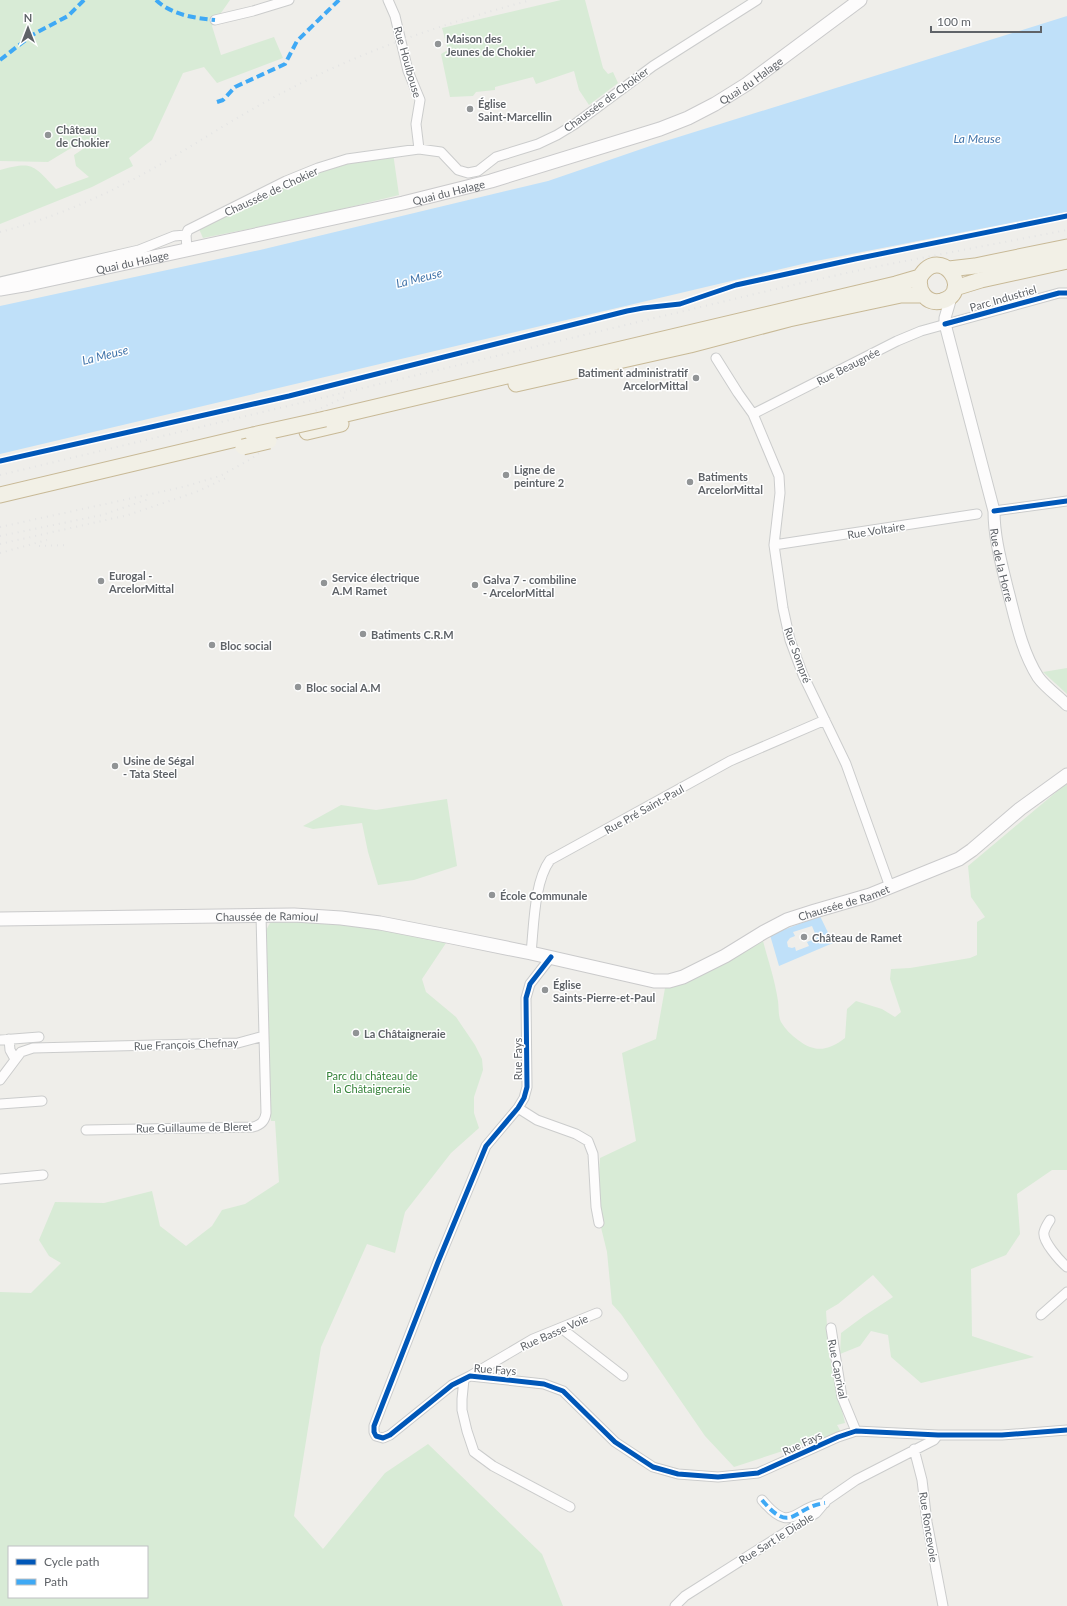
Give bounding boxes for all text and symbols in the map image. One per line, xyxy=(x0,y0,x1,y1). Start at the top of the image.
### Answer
north arrow xyxy=(8,8,48,48)
scale bar xyxy=(931,8,1041,34)
text: N xyxy=(24,11,32,24)
text: 100 m xyxy=(937,14,971,29)
street label: Rue Houlbouse xyxy=(392,25,424,99)
place label: Maison des Jeunes de Chokier xyxy=(446,32,536,58)
marker: Maison des Jeunes de Chokier xyxy=(433,39,443,49)
street label: Quai du Halage xyxy=(716,53,785,106)
street label: Chaussée de Chokier xyxy=(561,64,651,134)
place label: Église Saint-Marcellin xyxy=(478,97,552,123)
marker: Église Saint-Marcellin xyxy=(465,104,475,114)
place label: Château de Chokier xyxy=(56,123,110,149)
marker: Château de Chokier xyxy=(43,130,53,140)
water label: La Meuse xyxy=(953,131,1001,146)
street label: Chaussée de Chokier xyxy=(222,164,320,218)
street label: Quai du Halage xyxy=(411,176,486,207)
street label: Quai du Halage xyxy=(95,247,170,276)
water label: La Meuse xyxy=(394,265,444,291)
street label: Parc Industriel xyxy=(968,282,1038,314)
water label: La Meuse xyxy=(80,342,130,368)
street label: Rue Beaugnée xyxy=(814,344,882,388)
place label: Batiment administratif ArcelorMittal xyxy=(578,366,688,392)
marker: Batiment administratif ArcelorMittal xyxy=(691,373,701,383)
place label: Ligne de peinture 2 xyxy=(514,463,564,489)
marker: Ligne de peinture 2 xyxy=(501,470,511,480)
place label: Batiments ArcelorMittal xyxy=(697,470,763,496)
marker: Batiments ArcelorMittal xyxy=(685,477,695,487)
street label: Rue Voltaire xyxy=(846,519,906,541)
street label: Rue de la Horre xyxy=(988,527,1017,603)
place label: Eurogal - ArcelorMittal xyxy=(108,569,174,595)
place label: Service électrique A.M Ramet xyxy=(331,571,420,597)
place label: Galva 7 - combiline - ArcelorMittal xyxy=(483,573,577,599)
marker: Eurogal - ArcelorMittal xyxy=(96,576,106,586)
marker: Service électrique A.M Ramet xyxy=(319,578,329,588)
marker: Galva 7 - combiline - ArcelorMittal xyxy=(470,580,480,590)
street label: Rue Sompré xyxy=(782,625,814,685)
place label: Batiments C.R.M xyxy=(371,628,454,641)
marker: Batiments C.R.M xyxy=(358,629,368,639)
place label: Bloc social xyxy=(220,639,272,652)
marker: Bloc social xyxy=(207,640,217,650)
place label: Bloc social A.M xyxy=(306,681,381,694)
marker: Bloc social A.M xyxy=(293,682,303,692)
place label: Usine de Ségal - Tata Steel xyxy=(123,754,194,780)
marker: Usine de Ségal - Tata Steel xyxy=(110,761,120,771)
street label: Rue Pré Saint-Paul xyxy=(602,782,686,836)
street label: Chaussée de Ramet xyxy=(796,881,891,923)
place label: École Communale xyxy=(500,889,588,902)
marker: École Communale xyxy=(487,890,497,900)
street label: Chaussée de Ramioul xyxy=(215,908,319,923)
place label: Château de Ramet xyxy=(812,931,903,944)
marker: Château de Ramet xyxy=(799,932,809,942)
place label: Église Saints-Pierre-et-Paul xyxy=(553,978,655,1004)
marker: Église Saints-Pierre-et-Paul xyxy=(540,985,550,995)
place label: La Châtaigneraie xyxy=(364,1027,446,1040)
marker: La Châtaigneraie xyxy=(351,1028,361,1038)
street label: Rue François Chefnay xyxy=(134,1036,239,1052)
street label: Rue Fays xyxy=(511,1038,524,1080)
park label: Parc du château de la Châtaigneraie xyxy=(326,1069,418,1095)
street label: Rue Guillaume de Bleret xyxy=(136,1119,252,1135)
street label: Rue Basse Voie xyxy=(518,1311,590,1353)
street label: Rue Caprival xyxy=(826,1338,850,1400)
street label: Rue Fays xyxy=(473,1361,517,1377)
street label: Rue Fays xyxy=(780,1428,824,1458)
street label: Rue Roncevoie xyxy=(917,1491,941,1563)
street label: Rue Sart le Diable xyxy=(736,1510,816,1566)
legend xyxy=(8,1546,148,1598)
text: Cycle path xyxy=(44,1554,99,1569)
text: Path xyxy=(44,1574,68,1589)

